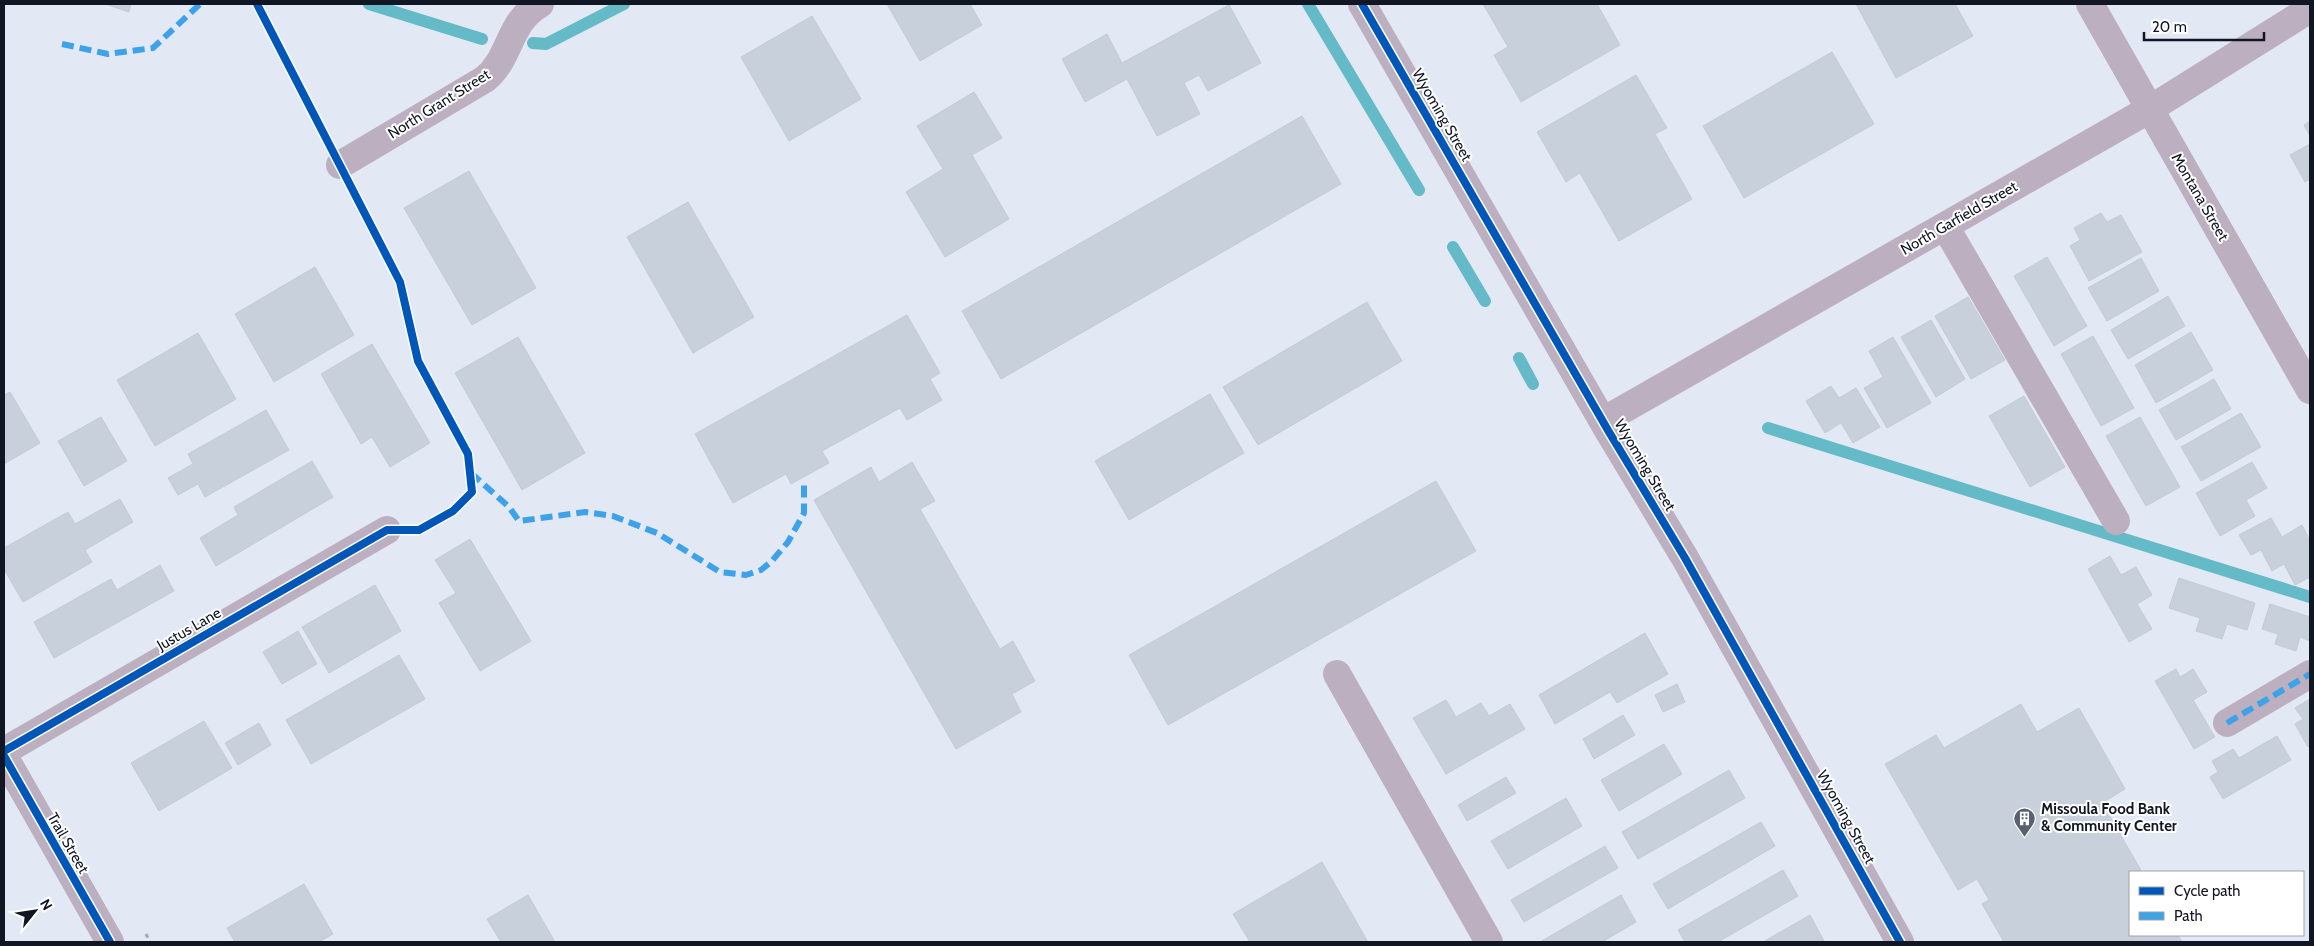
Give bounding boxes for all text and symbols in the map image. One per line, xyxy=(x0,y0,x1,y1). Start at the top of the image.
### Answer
scale bar xyxy=(2144,10,2264,42)
text: 20 m xyxy=(2152,18,2187,36)
street label: North Grant Street xyxy=(385,65,493,143)
street label: Wyoming Street xyxy=(1408,66,1476,164)
street label: Montana Street xyxy=(2168,150,2232,244)
street label: North Garfield Street xyxy=(1898,177,2020,259)
street label: Wyoming Street xyxy=(1611,416,1679,514)
street label: Justus Lane xyxy=(153,603,225,655)
street label: Wyoming Street xyxy=(1813,767,1879,867)
place label: Missoula Food Bank & Community Center xyxy=(2041,800,2177,835)
building icon: Missoula Food Bank & Community Center xyxy=(2013,806,2037,837)
street label: Trail Street xyxy=(43,809,93,877)
legend xyxy=(2129,871,2304,936)
text: Cycle path xyxy=(2174,882,2240,900)
north arrow xyxy=(10,886,60,936)
text: N xyxy=(36,896,57,913)
text: Path xyxy=(2174,907,2203,925)

